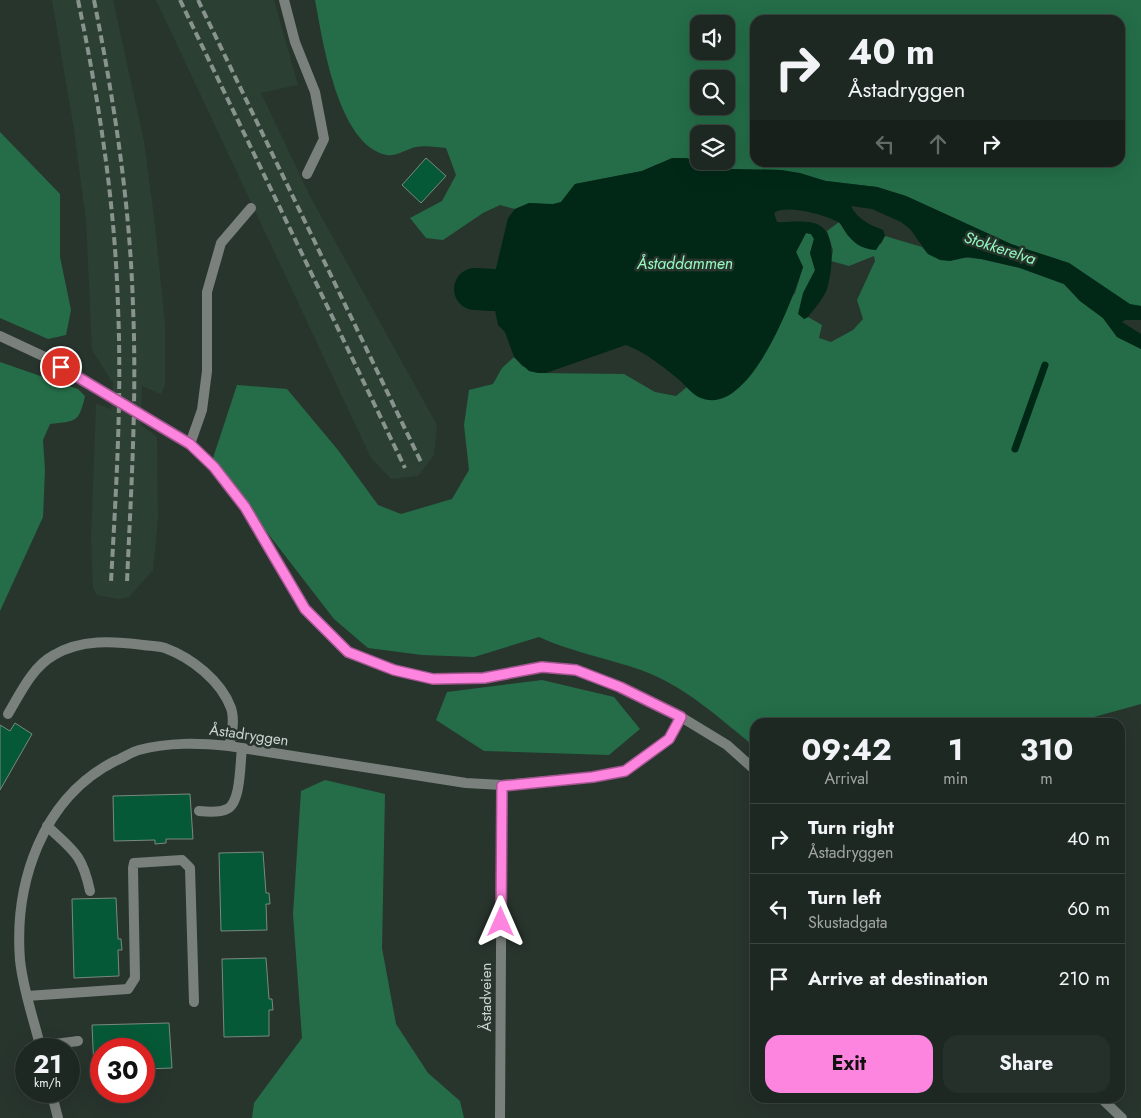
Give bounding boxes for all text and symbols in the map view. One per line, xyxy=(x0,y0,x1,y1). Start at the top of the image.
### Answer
map controls xyxy=(690,15,735,170)
button: sound xyxy=(690,15,735,60)
text: 40 m xyxy=(848,27,935,77)
icon: right xyxy=(765,35,830,100)
button: search xyxy=(690,70,735,115)
text: Åstadryggen xyxy=(848,73,965,105)
button: layers xyxy=(690,125,735,170)
icon: left xyxy=(871,130,899,158)
icon: ahead xyxy=(924,130,952,158)
icon: right xyxy=(977,130,1005,158)
water label: Stokkerelva xyxy=(961,226,1039,270)
water label: Åstaddammen xyxy=(636,252,733,275)
pin xyxy=(40,346,82,388)
icon: arrive xyxy=(47,353,75,381)
street label: Åstadryggen xyxy=(208,719,290,751)
text: 09:42 xyxy=(801,728,892,771)
text: 1 xyxy=(948,728,963,771)
text: 310 xyxy=(1020,728,1073,771)
text: Arrival xyxy=(825,767,869,790)
text: min xyxy=(943,767,968,790)
text: m xyxy=(1040,767,1053,790)
text: Turn right xyxy=(808,814,894,841)
icon: right xyxy=(765,825,793,853)
text: 40 m xyxy=(1067,825,1110,852)
text: Åstadryggen xyxy=(808,841,893,864)
text: Turn left xyxy=(808,884,881,911)
position arrow xyxy=(474,895,526,947)
icon: left xyxy=(765,895,793,923)
text: 60 m xyxy=(1067,895,1110,922)
text: Skustadgata xyxy=(808,911,888,934)
street label: Åstadveien xyxy=(475,963,497,1031)
icon: arrive xyxy=(765,965,793,993)
text: Arrive at destination xyxy=(808,965,988,992)
text: 210 m xyxy=(1059,965,1110,992)
button: Exit xyxy=(765,1035,933,1093)
button: Share xyxy=(943,1035,1110,1093)
speed limit sign: 30 xyxy=(90,1038,155,1103)
text: 21 xyxy=(33,1046,62,1082)
text: km/h xyxy=(34,1074,61,1092)

